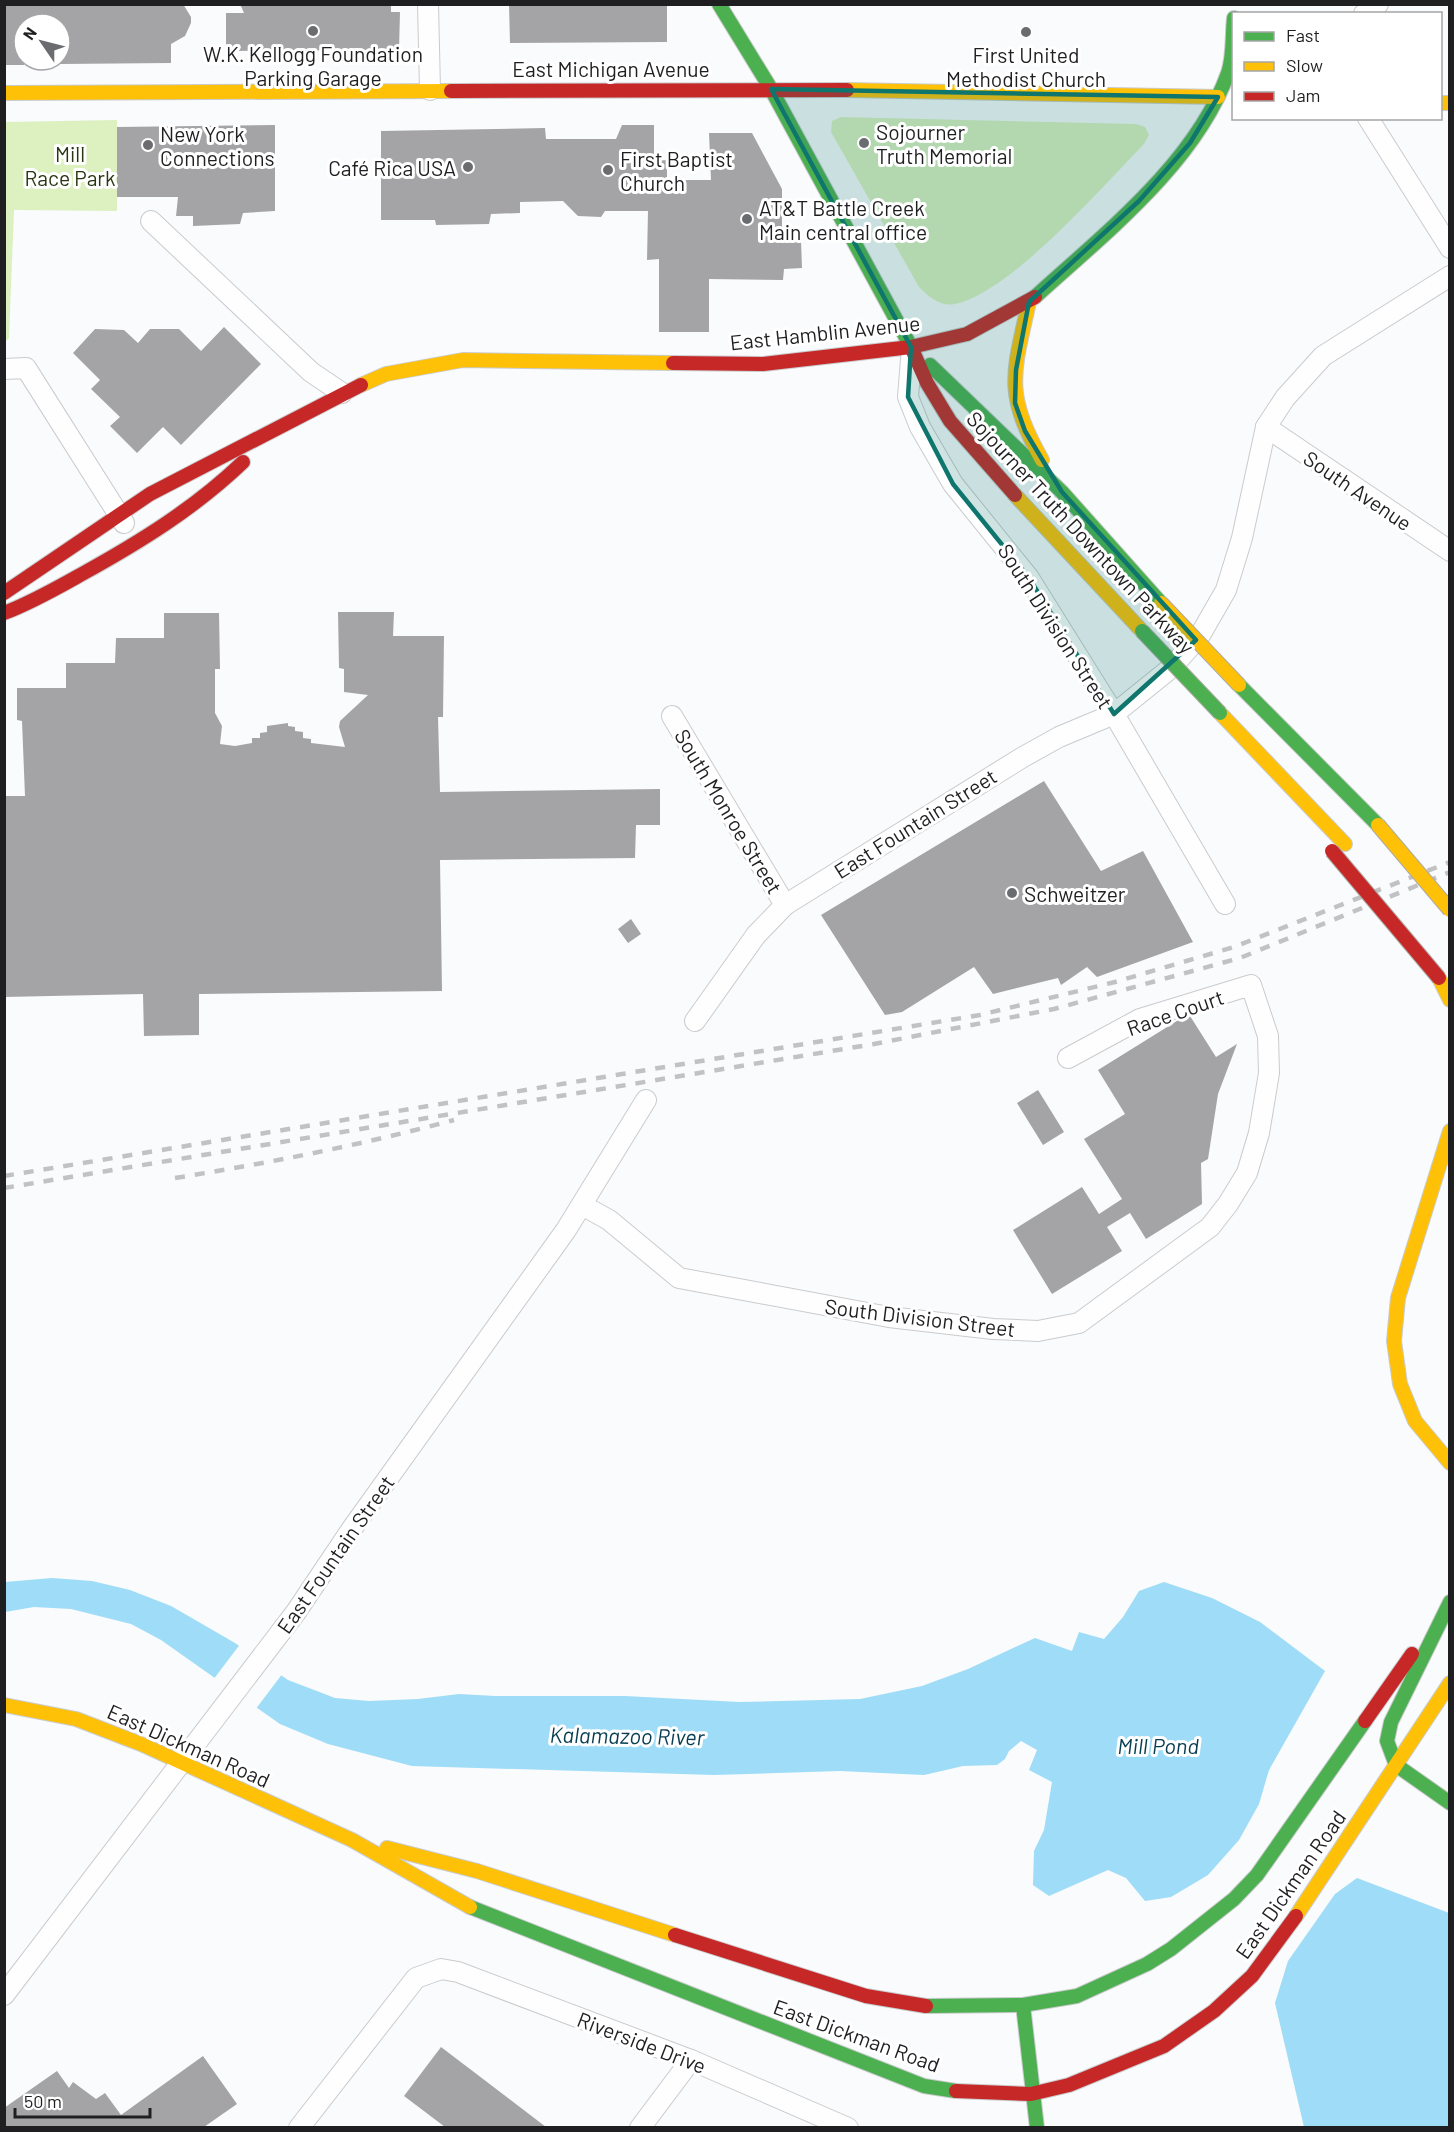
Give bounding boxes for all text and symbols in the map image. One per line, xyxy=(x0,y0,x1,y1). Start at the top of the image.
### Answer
north arrow xyxy=(12,12,72,72)
legend xyxy=(1232,12,1442,120)
text: N xyxy=(18,23,40,43)
marker: W.K. Kellogg Foundation Parking Garage xyxy=(306,24,320,38)
text: Fast xyxy=(1286,24,1320,46)
marker: First United Methodist Church xyxy=(1019,25,1033,39)
place label: W.K. Kellogg Foundation Parking Garage xyxy=(203,41,423,90)
place label: First United Methodist Church xyxy=(946,42,1106,91)
text: Slow xyxy=(1286,54,1323,76)
street label: East Michigan Avenue xyxy=(512,56,710,81)
text: Jam xyxy=(1286,84,1320,106)
place label: Sojourner Truth Memorial xyxy=(876,119,1012,168)
place label: New York Connections xyxy=(160,121,275,170)
marker: Sojourner Truth Memorial xyxy=(857,136,871,150)
marker: New York Connections xyxy=(141,138,155,152)
park label: Mill Race Park xyxy=(24,141,116,190)
place label: First Baptist Church xyxy=(620,146,733,195)
place label: Café Rica USA xyxy=(328,155,456,180)
marker: Café Rica USA xyxy=(461,160,475,174)
marker: First Baptist Church xyxy=(601,163,615,177)
place label: AT&T Battle Creek Main central office xyxy=(759,195,927,244)
marker: AT&T Battle Creek Main central office xyxy=(740,212,754,226)
street label: East Hamblin Avenue xyxy=(729,310,921,354)
street label: Sojourner Truth Downtown Parkway xyxy=(962,406,1200,659)
street label: South Avenue xyxy=(1299,445,1417,535)
street label: South Division Street xyxy=(993,539,1119,713)
street label: South Monroe Street xyxy=(670,724,788,898)
street label: East Fountain Street xyxy=(829,763,1001,883)
place label: Schweitzer xyxy=(1024,881,1126,906)
marker: Schweitzer xyxy=(1005,886,1019,900)
street label: Race Court xyxy=(1123,984,1227,1040)
street label: South Division Street xyxy=(823,1293,1017,1341)
street label: East Fountain Street xyxy=(271,1470,399,1638)
street label: East Dickman Road xyxy=(104,1698,274,1792)
water label: Kalamazoo River xyxy=(549,1721,706,1749)
water label: Mill Pond xyxy=(1117,1732,1199,1758)
street label: East Dickman Road xyxy=(1230,1805,1350,1963)
street label: East Dickman Road xyxy=(770,1993,944,2077)
street label: Riverside Drive xyxy=(574,2006,710,2078)
scale bar xyxy=(15,2081,150,2119)
text: 50 m xyxy=(24,2090,62,2112)

